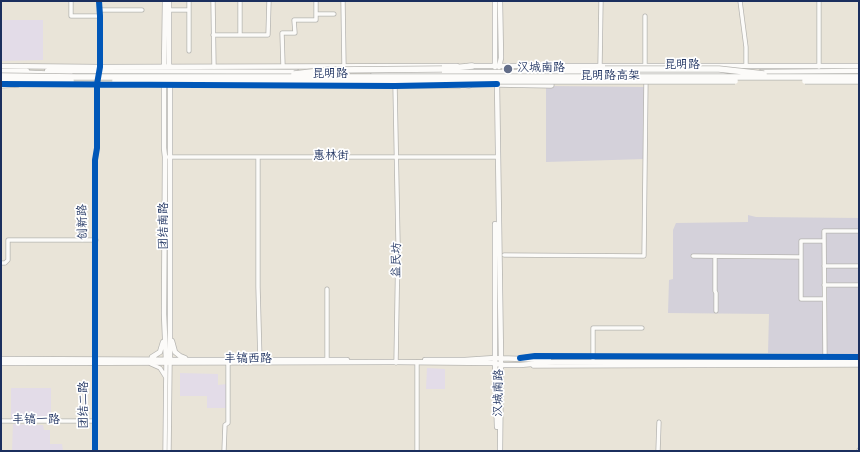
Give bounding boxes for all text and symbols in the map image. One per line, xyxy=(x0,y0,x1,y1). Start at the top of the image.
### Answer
street label: 昆明路 xyxy=(664,59,700,73)
place label: 汉城南路 xyxy=(517,62,565,76)
marker: 汉城南路 xyxy=(502,63,514,75)
street label: 昆明路 xyxy=(312,68,348,82)
street label: 昆明路高架 xyxy=(580,70,640,84)
street label: 惠林街 xyxy=(313,150,349,164)
street label: 团结南路 xyxy=(158,202,172,250)
street label: 创新路 xyxy=(76,204,92,240)
street label: 益民坊 xyxy=(390,242,406,278)
street label: 丰镐西路 xyxy=(224,353,272,367)
street label: 汉城南路 xyxy=(492,369,508,417)
street label: 团结二路 xyxy=(78,381,92,429)
street label: 丰镐一路 xyxy=(12,414,60,428)

